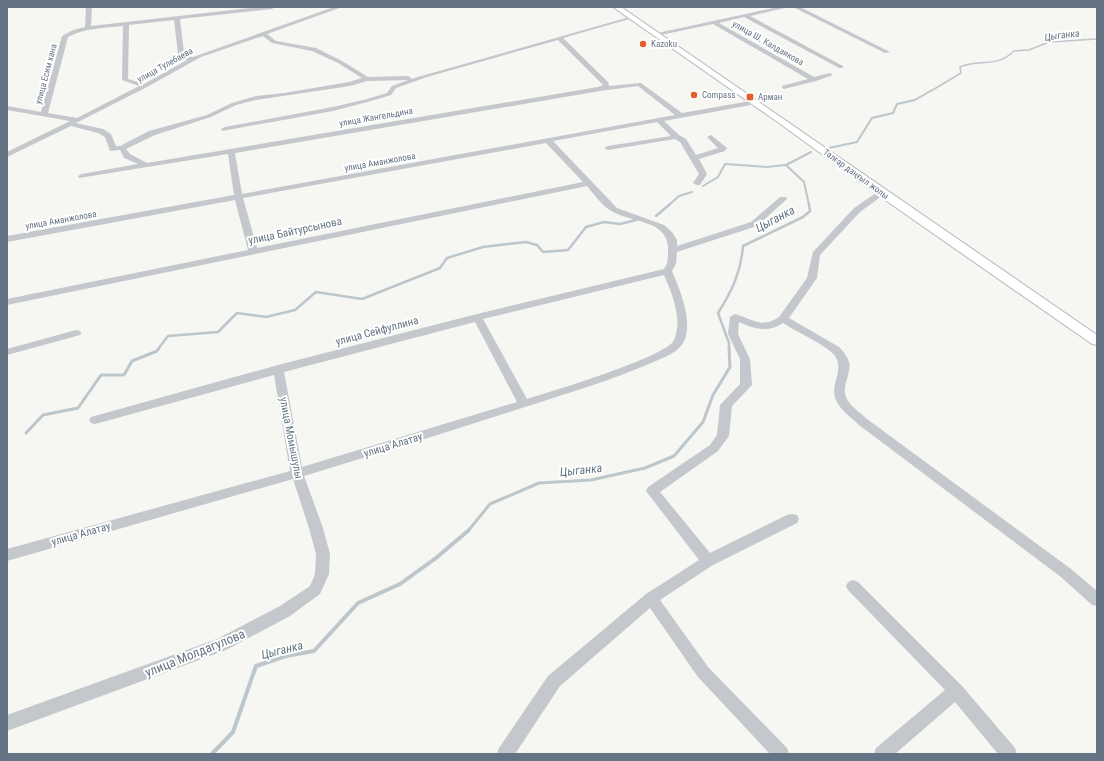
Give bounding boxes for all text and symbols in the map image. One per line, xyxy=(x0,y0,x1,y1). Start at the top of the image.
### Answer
street label: улица Ш. Калдаякова xyxy=(731,19,805,67)
water label: Цыганка xyxy=(1044,27,1081,43)
marker: Kazoku xyxy=(638,39,648,49)
place label: Kazoku xyxy=(651,39,677,49)
street label: улица Есим хана xyxy=(33,43,59,105)
street label: улица Тулебаева xyxy=(135,46,195,84)
marker: Compass xyxy=(689,90,699,100)
place label: Compass xyxy=(702,90,735,100)
marker: Арман xyxy=(745,92,755,102)
place label: Арман xyxy=(758,92,782,102)
street label: улица Жангельдина xyxy=(338,106,414,128)
street label: Талғар даңғыл жолы xyxy=(821,147,891,201)
street label: улица Аманжолова xyxy=(344,151,416,173)
water label: Цыганка xyxy=(753,203,797,235)
street label: улица Аманжолова xyxy=(25,209,97,231)
street label: улица Байтурсынова xyxy=(247,215,343,247)
street label: улица Сейфуллина xyxy=(334,314,420,348)
street label: улица Момышулы xyxy=(277,396,305,480)
street label: улица Алатау xyxy=(362,430,424,460)
water label: Цыганка xyxy=(559,461,603,479)
street label: улица Алатау xyxy=(50,519,112,549)
street label: улица Молдагулова xyxy=(143,626,247,680)
water label: Цыганка xyxy=(260,638,304,662)

